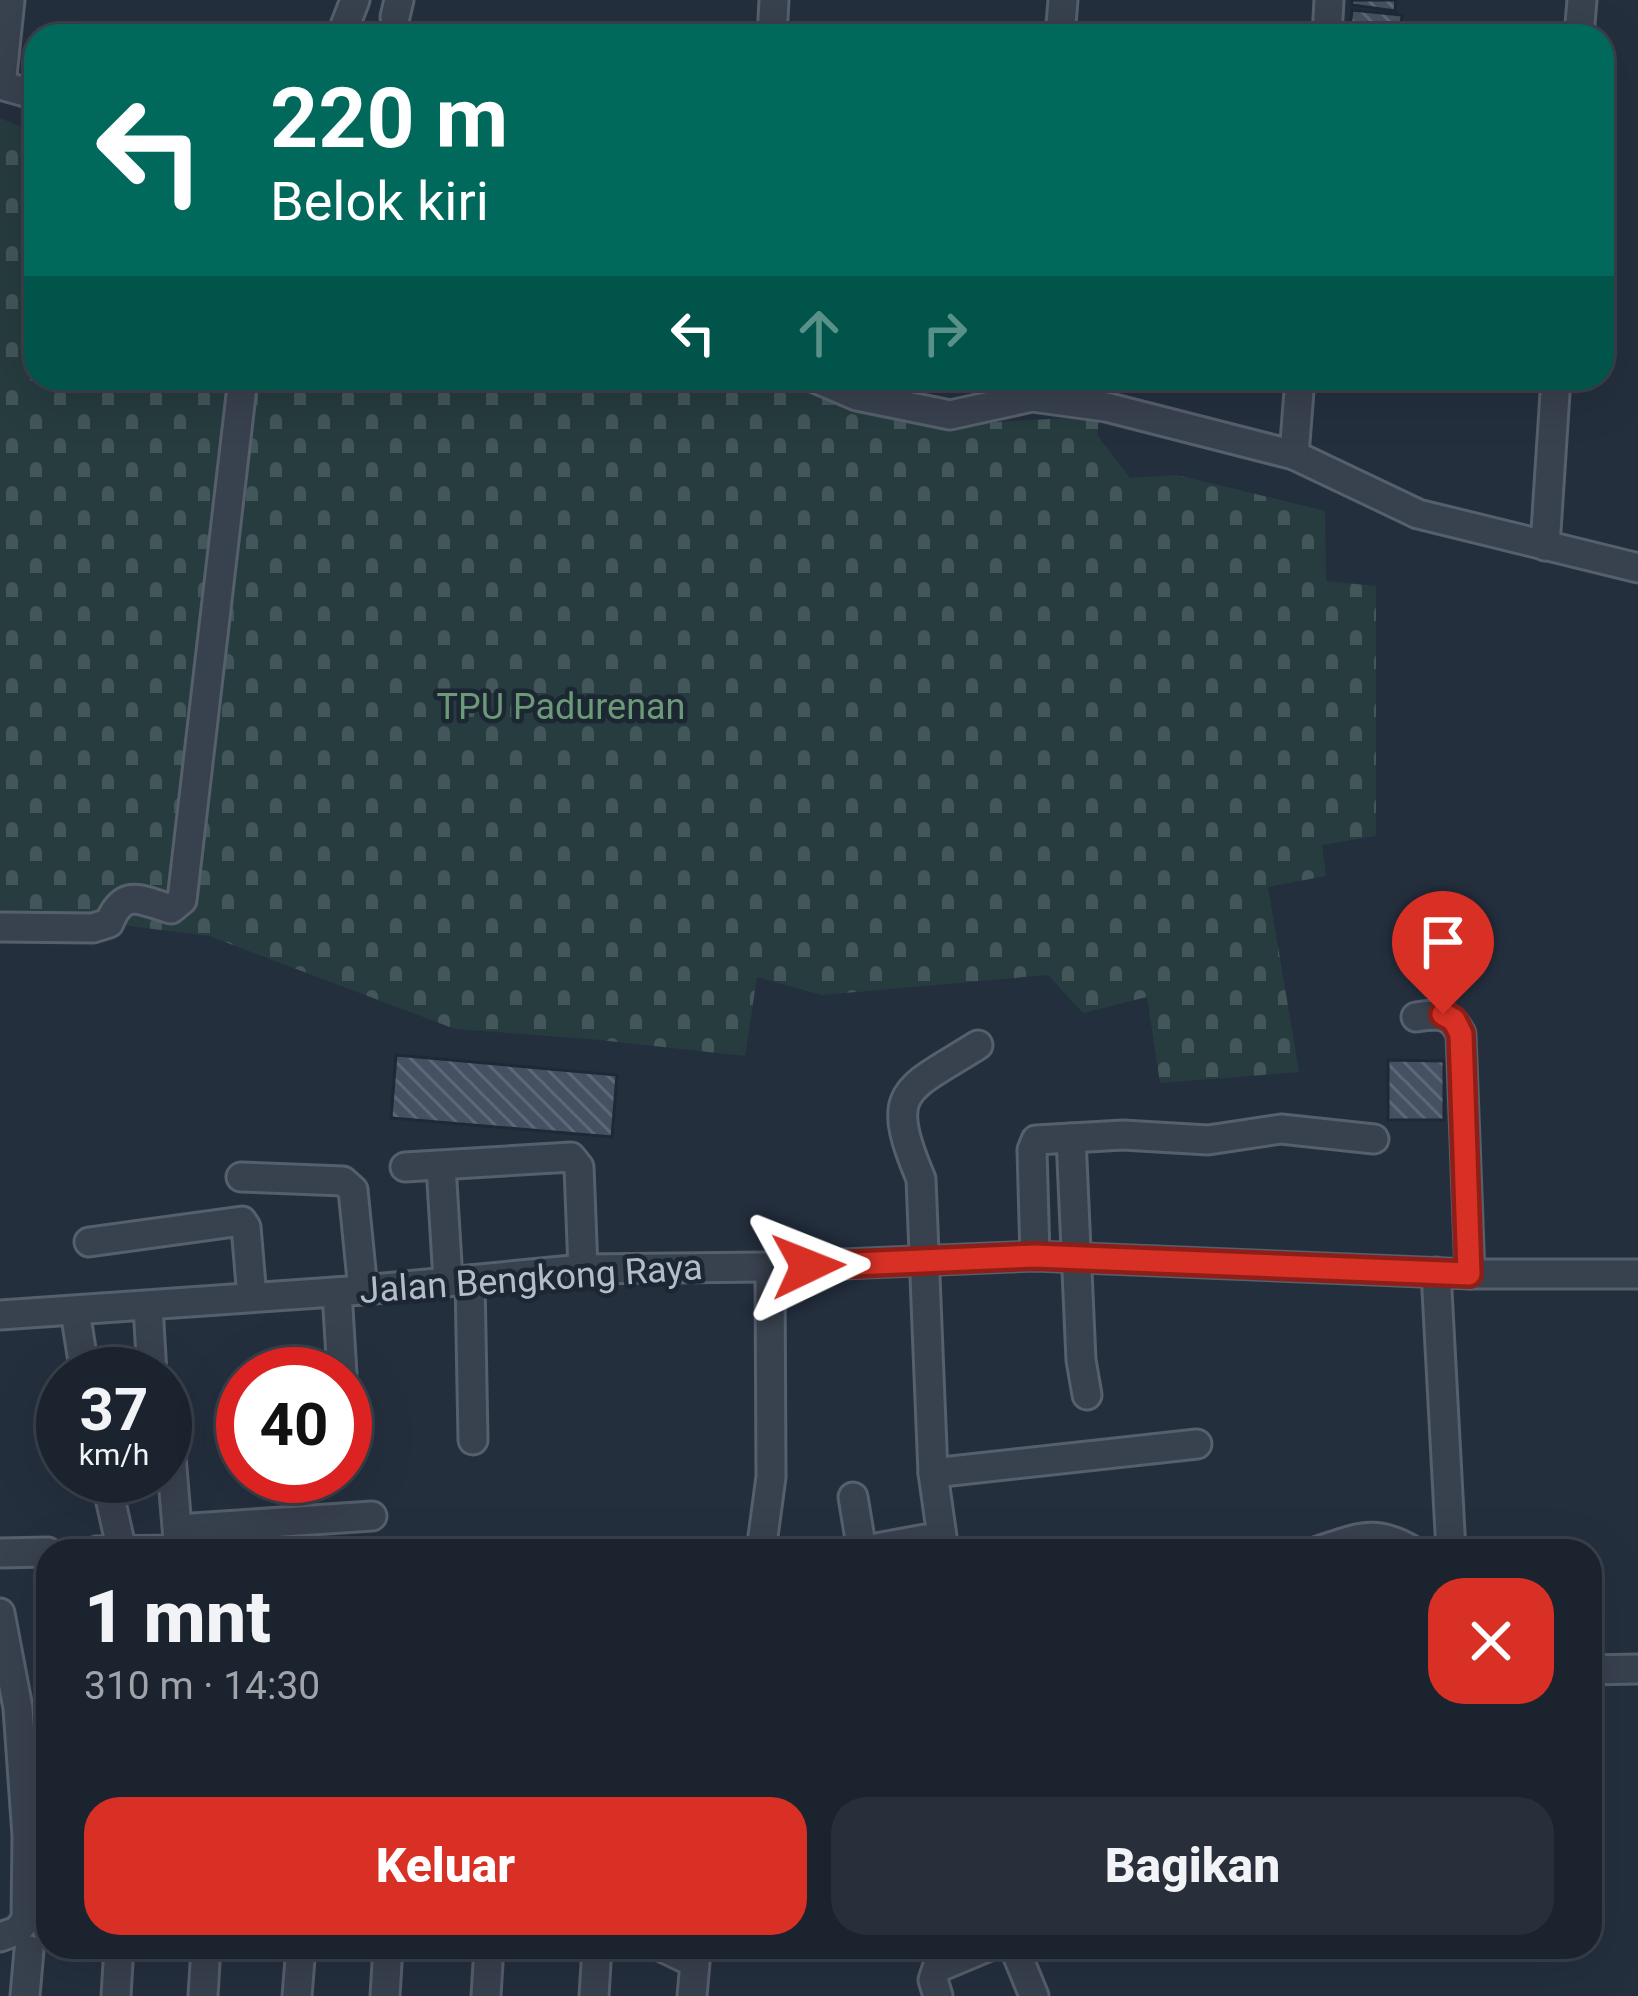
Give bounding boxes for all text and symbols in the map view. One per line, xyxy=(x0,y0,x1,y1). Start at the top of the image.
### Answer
text: 220 m xyxy=(270,69,508,168)
icon: left xyxy=(72,72,228,228)
text: Belok kiri xyxy=(270,170,489,233)
icon: left xyxy=(660,300,726,366)
icon: ahead xyxy=(786,300,852,366)
icon: right xyxy=(912,300,978,366)
park label: TPU Padurenan xyxy=(436,686,686,728)
pin xyxy=(1392,891,1494,1014)
icon: arrive xyxy=(1410,909,1476,975)
position arrow xyxy=(745,1203,871,1329)
street label: Jalan Bengkong Raya xyxy=(358,1246,704,1312)
speed limit sign: 40 xyxy=(216,1347,372,1503)
text: 37 xyxy=(80,1374,148,1445)
text: km/h xyxy=(79,1437,149,1472)
text: 1 mnt xyxy=(84,1575,271,1660)
button: close xyxy=(1428,1578,1554,1704)
text: 310 m · 14:30 xyxy=(84,1663,320,1709)
button: Keluar xyxy=(84,1797,807,1935)
button: Bagikan xyxy=(831,1797,1554,1935)

